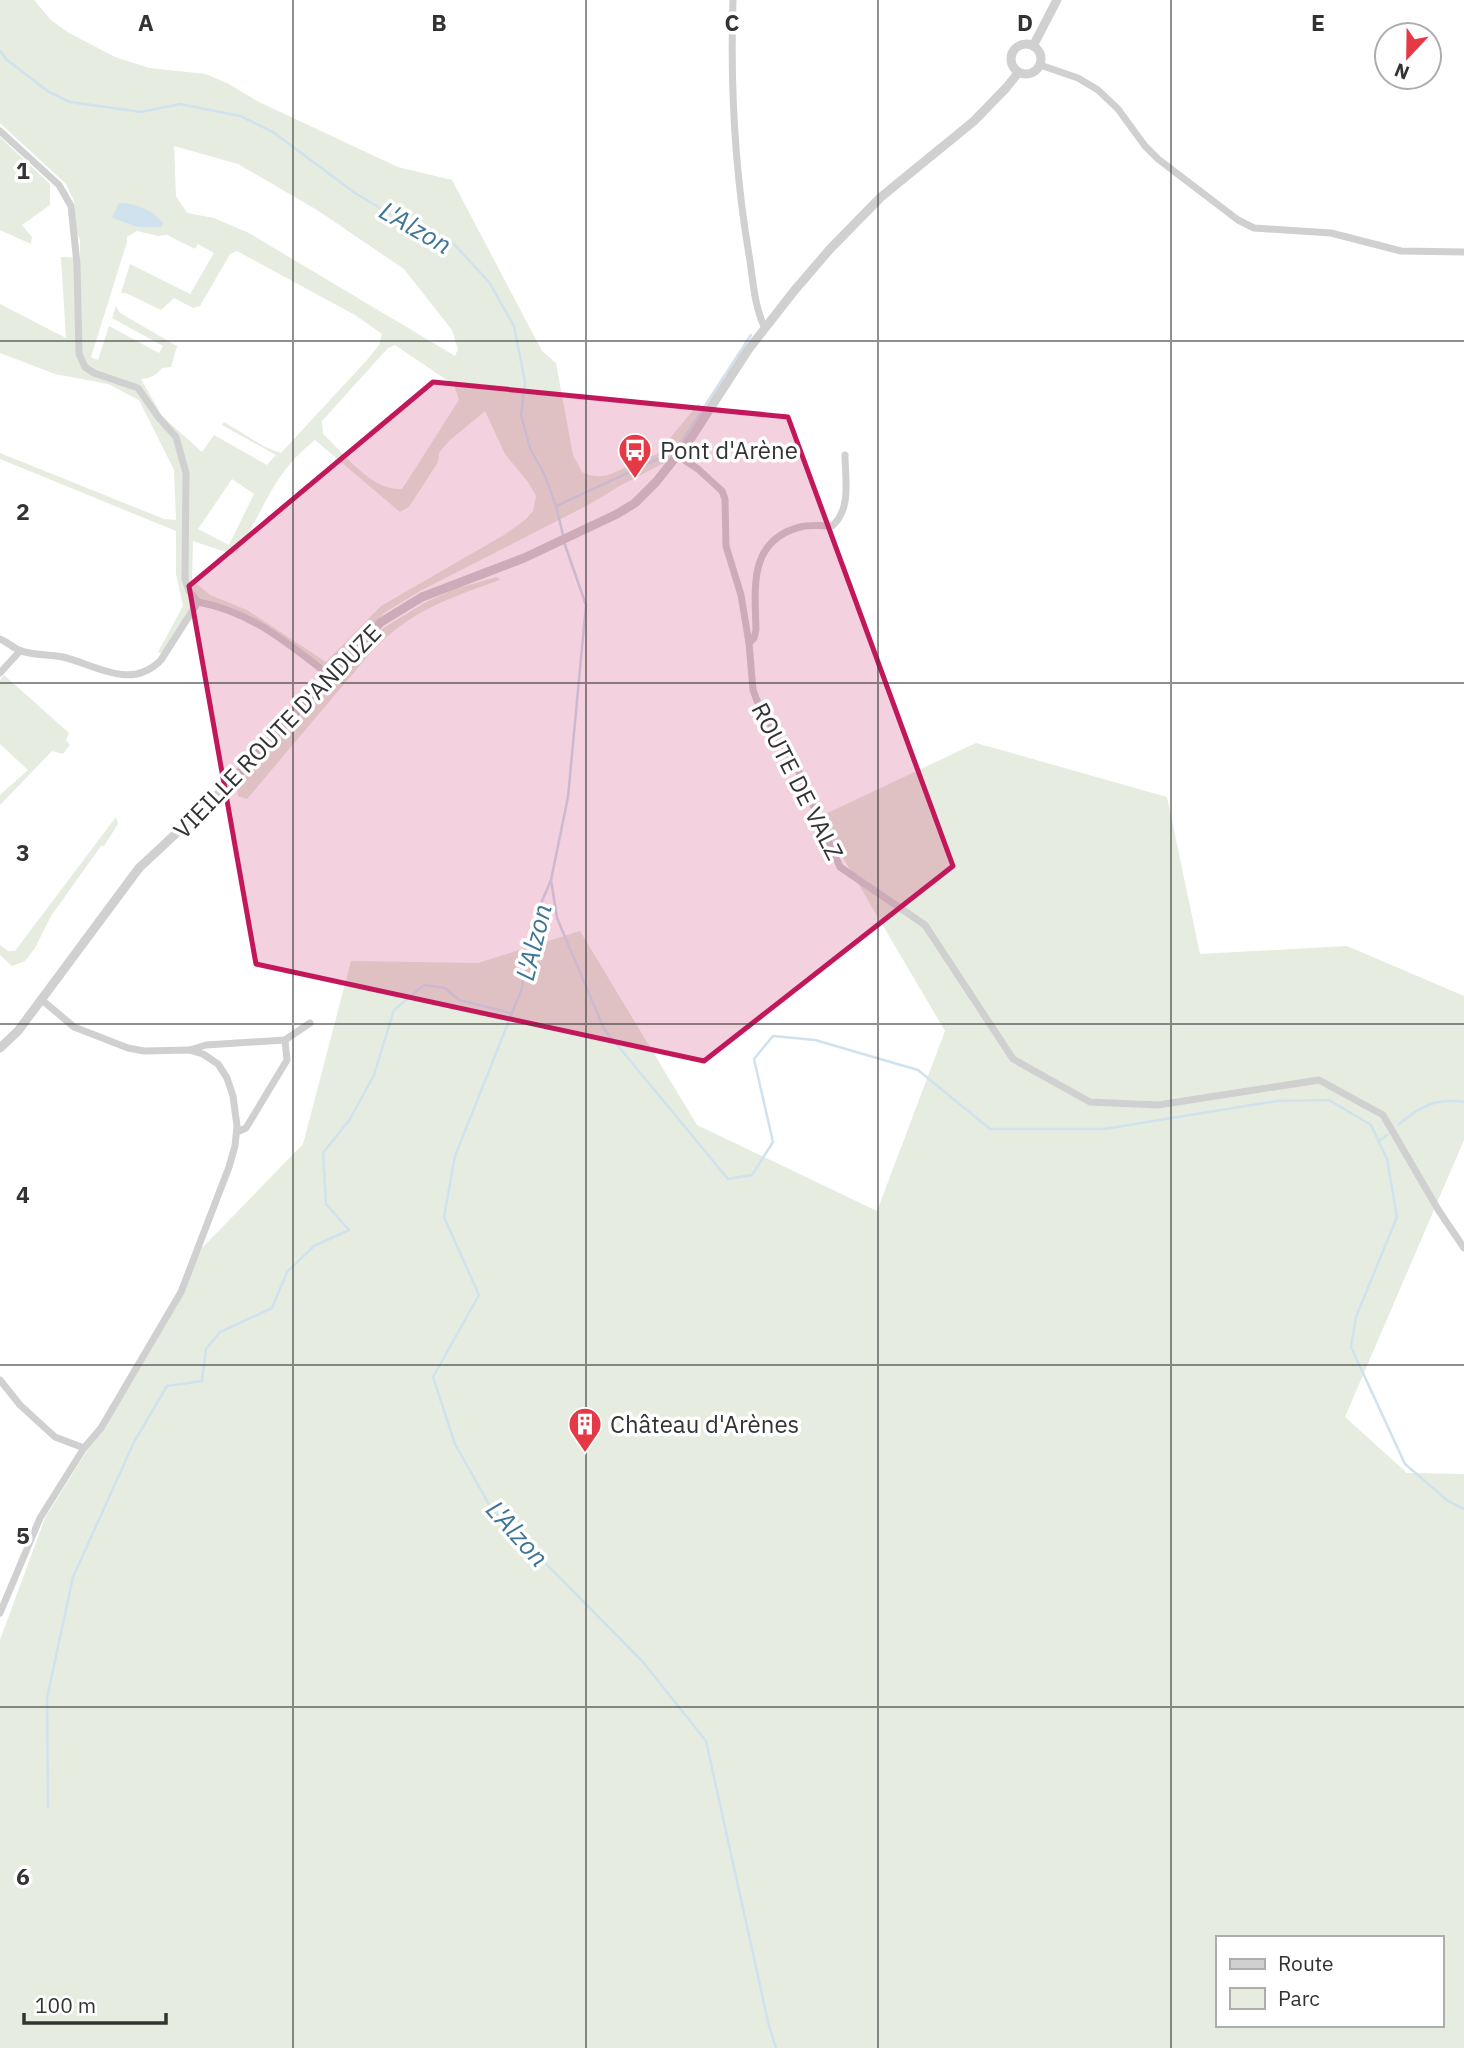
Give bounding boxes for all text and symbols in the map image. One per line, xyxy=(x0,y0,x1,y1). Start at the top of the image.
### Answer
text: A xyxy=(138,7,154,37)
text: B xyxy=(431,7,447,37)
text: C xyxy=(725,7,740,37)
text: D xyxy=(1017,7,1033,37)
text: E xyxy=(1311,7,1325,37)
north arrow xyxy=(1373,21,1443,91)
text: N xyxy=(1391,58,1413,85)
text: 1 xyxy=(16,155,30,185)
water label: L'Alzon xyxy=(374,193,458,261)
bus stop icon: Pont d'Arène xyxy=(616,431,654,480)
place label: Pont d'Arène xyxy=(660,434,798,466)
text: 2 xyxy=(16,496,30,526)
street label: VIEILLE ROUTE D'ANDUZE xyxy=(166,617,388,845)
street label: ROUTE DE VALZ xyxy=(745,697,851,865)
text: 3 xyxy=(16,837,30,867)
water label: L'Alzon xyxy=(507,900,559,984)
text: 4 xyxy=(16,1179,30,1209)
building icon: Château d'Arènes xyxy=(566,1405,604,1454)
place label: Château d'Arènes xyxy=(610,1408,799,1440)
water label: L'Alzon xyxy=(479,1493,557,1573)
text: 5 xyxy=(16,1520,30,1550)
text: 6 xyxy=(16,1861,30,1891)
legend xyxy=(1216,1936,1443,2027)
text: Route xyxy=(1278,1949,1334,1977)
scale bar xyxy=(24,1982,166,2026)
text: Parc xyxy=(1278,1984,1320,2012)
text: 100 m xyxy=(35,1991,96,2019)

